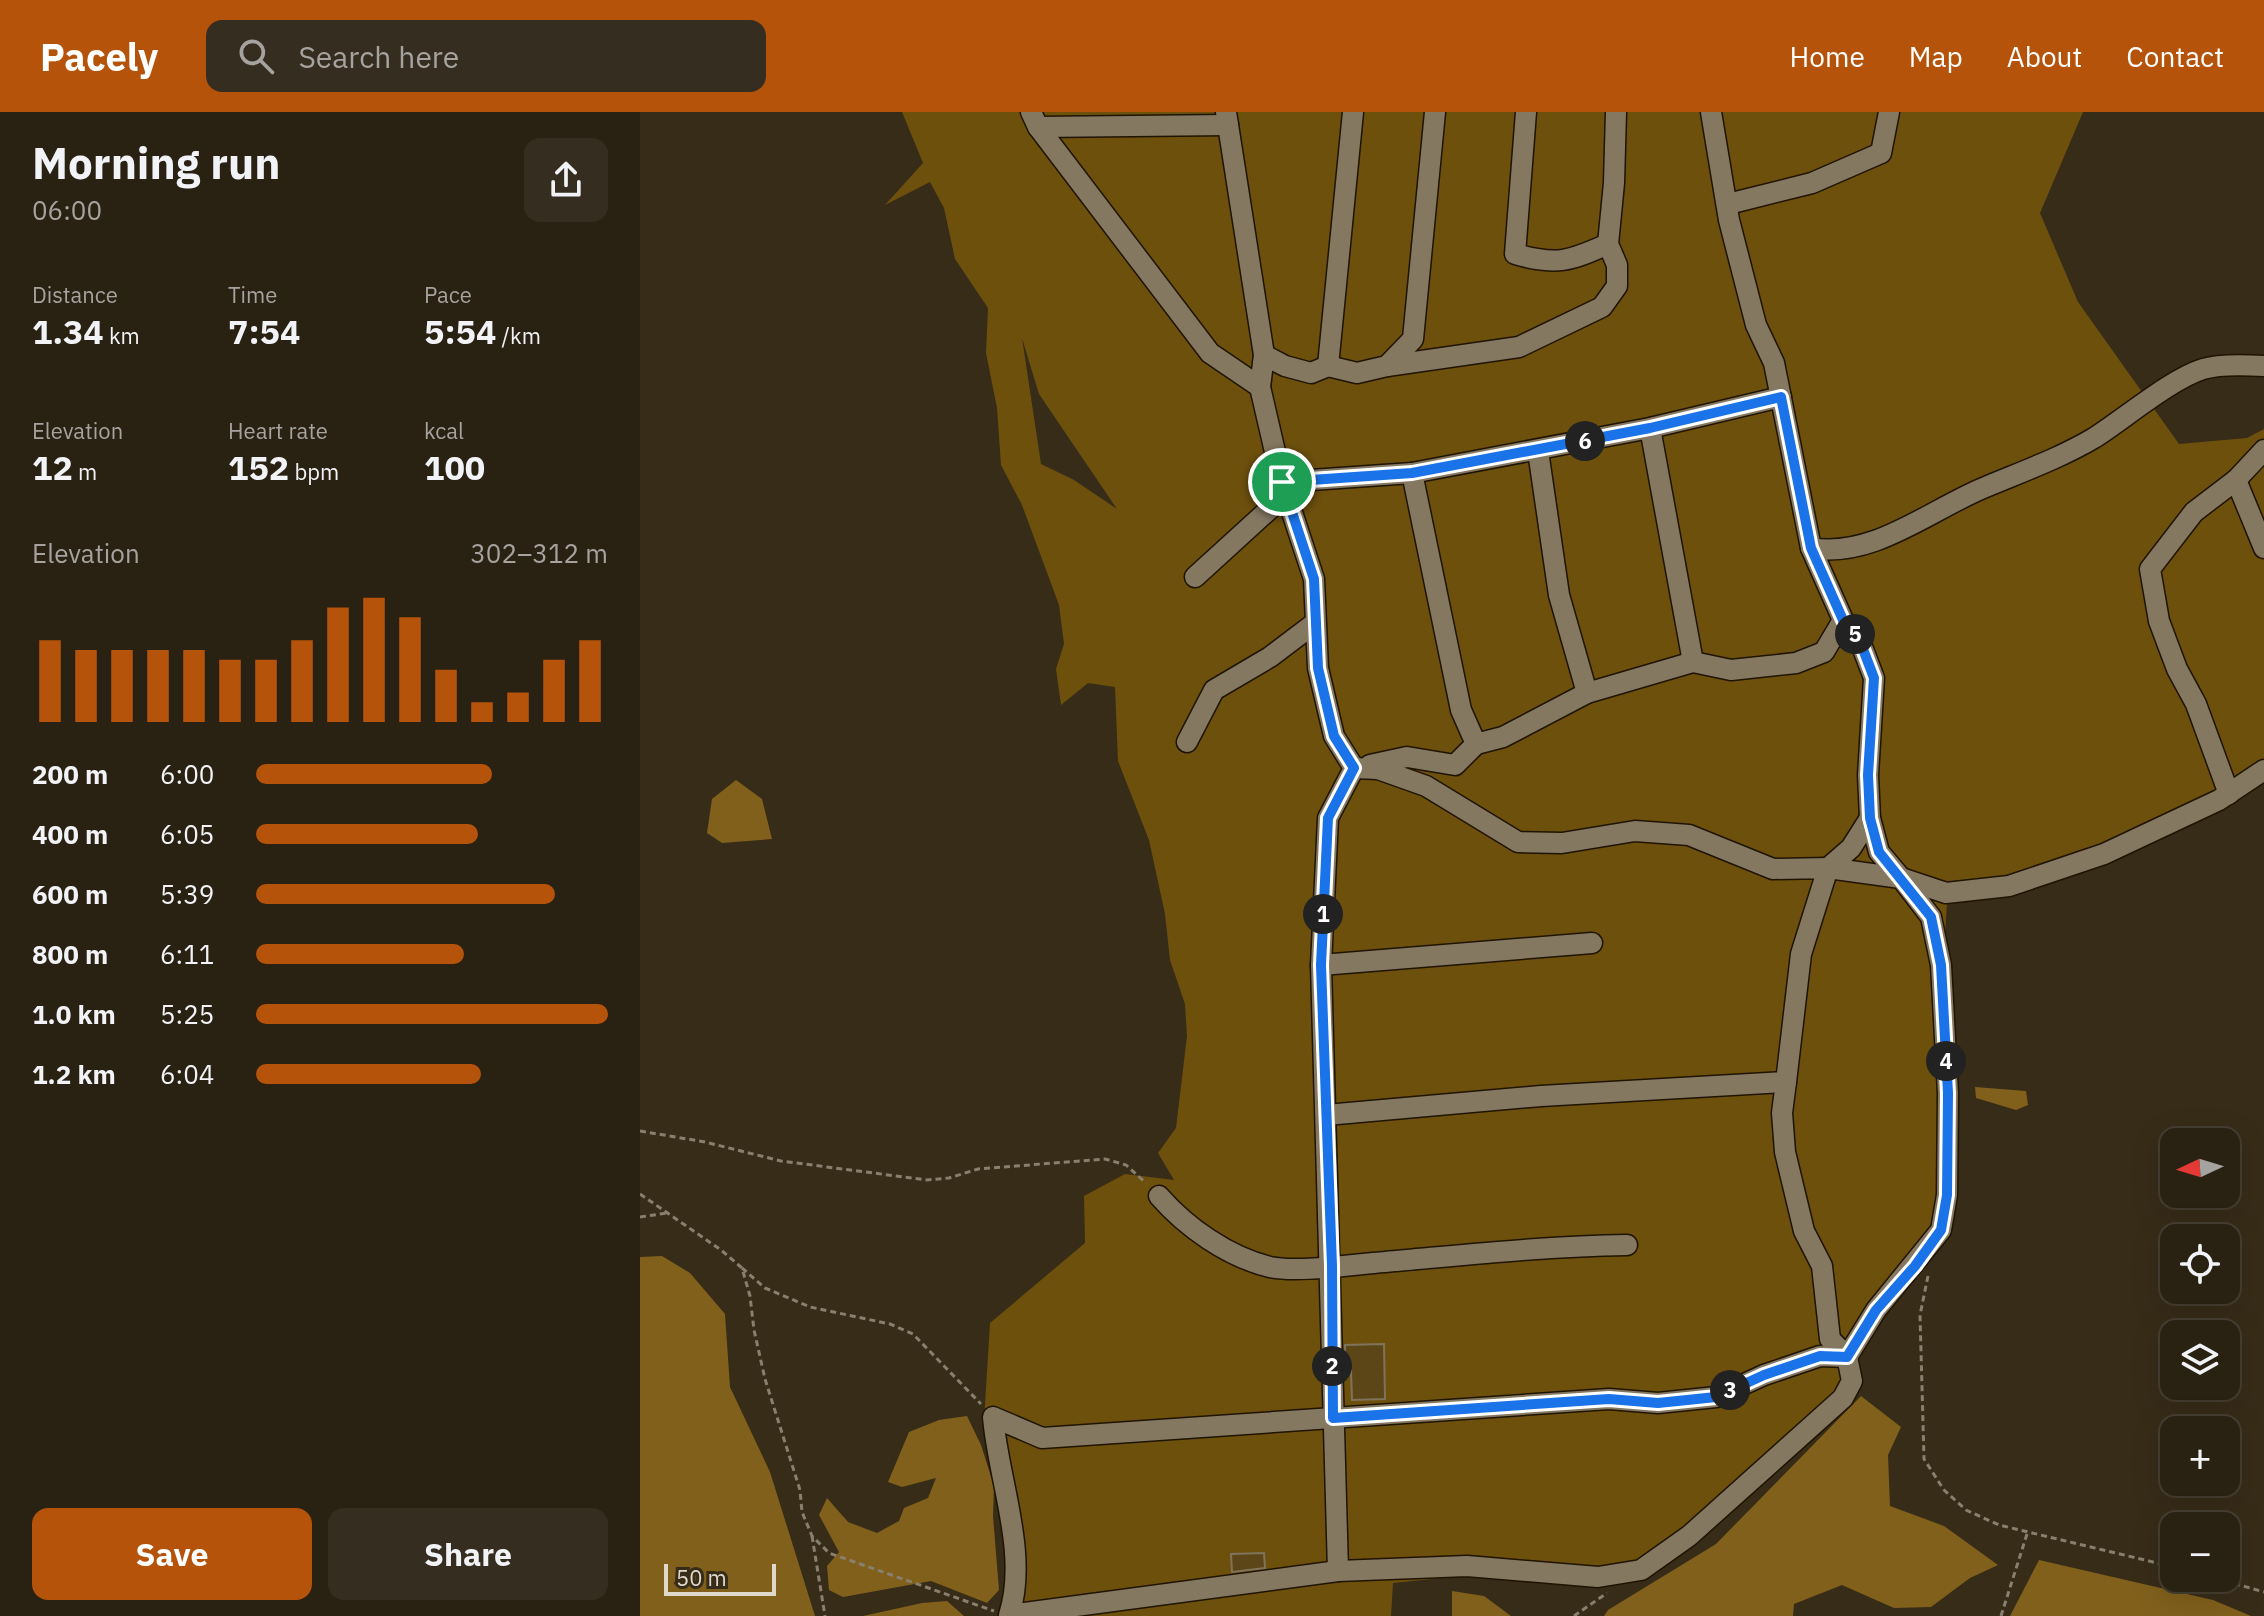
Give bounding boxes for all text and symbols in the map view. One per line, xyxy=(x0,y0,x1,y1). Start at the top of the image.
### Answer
search box xyxy=(206,20,766,92)
text: Pacely xyxy=(40,32,158,81)
icon: search xyxy=(234,34,278,78)
text: Search here xyxy=(298,37,459,76)
text: Home xyxy=(1789,38,1865,75)
text: Map xyxy=(1909,38,1963,75)
text: About xyxy=(2007,38,2082,75)
text: Contact xyxy=(2126,38,2224,75)
text: Morning run xyxy=(32,134,281,191)
button: share xyxy=(524,138,608,222)
text: 06:00 xyxy=(32,193,102,227)
text: Distance xyxy=(32,280,118,309)
text: Time xyxy=(228,280,277,309)
text: Pace xyxy=(424,280,472,309)
text: 1.34 xyxy=(32,309,104,353)
text: 7:54 xyxy=(228,309,300,353)
text: 5:54 xyxy=(424,309,496,353)
text: km xyxy=(104,321,140,350)
text: /km xyxy=(496,321,541,350)
text: Elevation xyxy=(32,416,123,445)
text: Heart rate xyxy=(228,416,328,445)
text: kcal xyxy=(424,416,464,445)
pin: 6 xyxy=(1565,421,1605,461)
text: 6 xyxy=(1578,426,1592,455)
text: 12 xyxy=(32,445,73,489)
text: 152 xyxy=(228,445,289,489)
text: 100 xyxy=(424,445,485,489)
pin xyxy=(1248,448,1316,516)
text: m xyxy=(73,457,97,486)
text: bpm xyxy=(289,457,339,486)
icon: arrive xyxy=(1260,460,1304,504)
text: Elevation xyxy=(32,536,140,570)
text: 302–312 m xyxy=(470,536,608,570)
pin: 5 xyxy=(1835,614,1875,654)
text: 5 xyxy=(1848,619,1862,648)
text: 200 m xyxy=(32,757,108,791)
text: 6:00 xyxy=(160,757,214,791)
text: 400 m xyxy=(32,817,108,851)
text: 6:05 xyxy=(160,817,214,851)
text: 600 m xyxy=(32,877,108,911)
text: 5:39 xyxy=(160,877,214,911)
pin: 1 xyxy=(1303,894,1343,934)
text: 1 xyxy=(1316,899,1330,928)
text: 800 m xyxy=(32,937,108,971)
text: 6:11 xyxy=(160,937,214,971)
text: 1.0 km xyxy=(32,997,116,1031)
text: 5:25 xyxy=(160,997,214,1031)
pin: 4 xyxy=(1926,1041,1966,1081)
text: 4 xyxy=(1939,1046,1953,1075)
text: 1.2 km xyxy=(32,1057,116,1091)
text: 6:04 xyxy=(160,1057,214,1091)
north arrow xyxy=(2160,1128,2240,1208)
map controls xyxy=(2160,1128,2240,1592)
button: locate xyxy=(2160,1224,2240,1304)
button: layers xyxy=(2160,1320,2240,1400)
pin: 2 xyxy=(1312,1346,1352,1386)
text: 2 xyxy=(1325,1351,1339,1380)
pin: 3 xyxy=(1710,1370,1750,1410)
text: 3 xyxy=(1723,1375,1737,1404)
button: + xyxy=(2160,1416,2240,1496)
button: Save xyxy=(32,1508,312,1600)
button: Share xyxy=(328,1508,608,1600)
button: − xyxy=(2160,1512,2240,1592)
scale bar xyxy=(664,1560,776,1596)
text: 50 m xyxy=(676,1563,727,1592)

